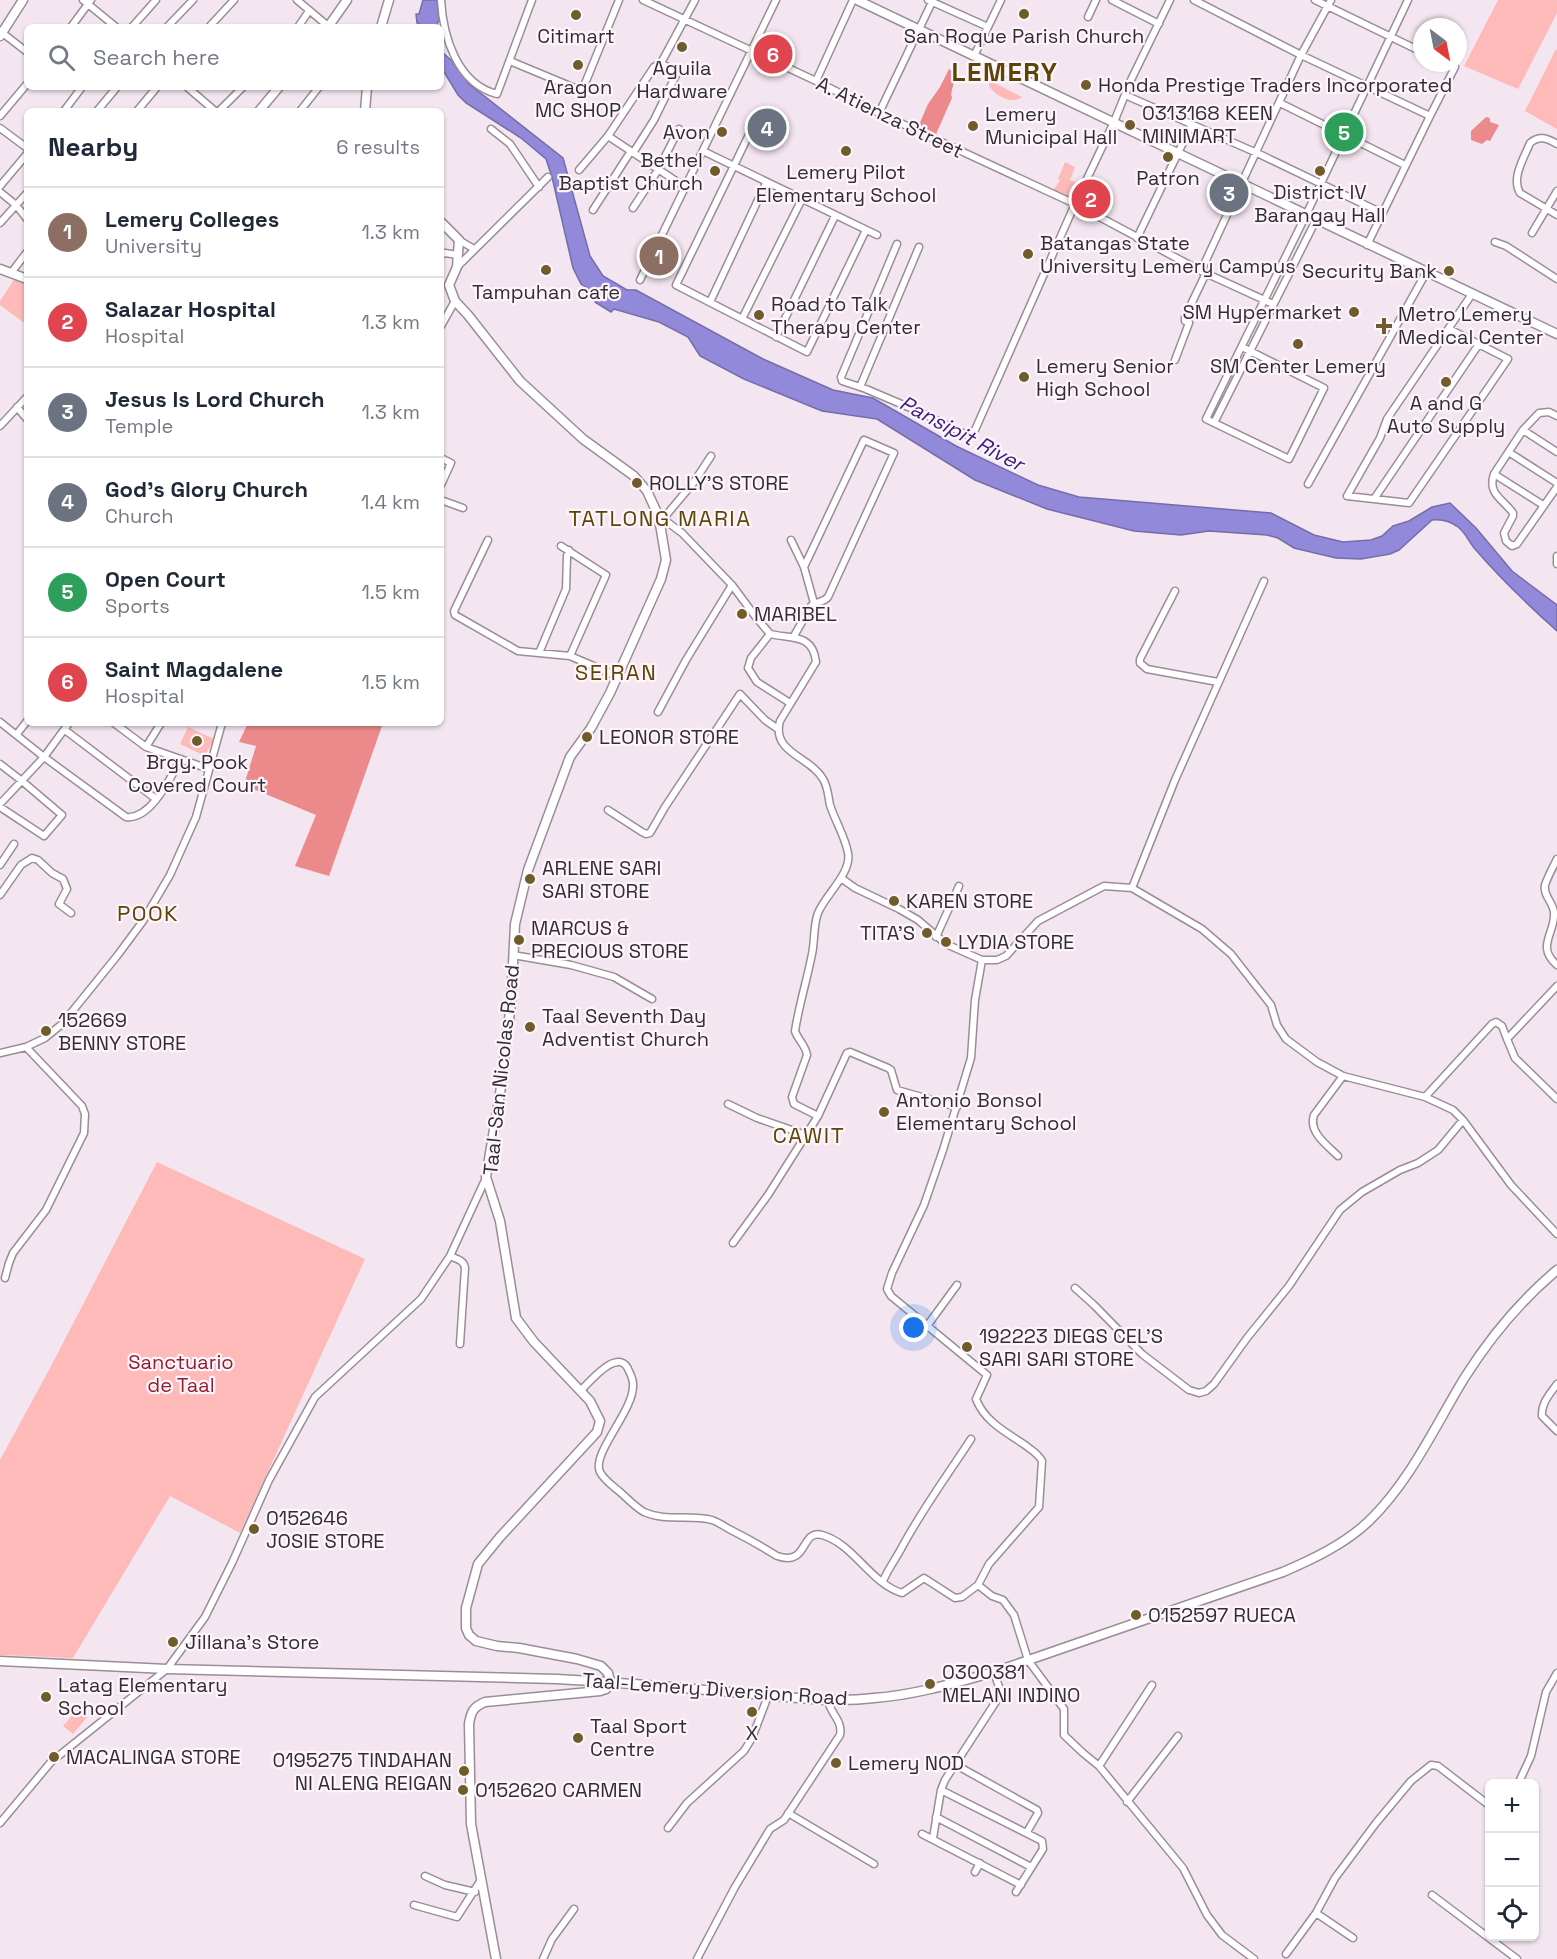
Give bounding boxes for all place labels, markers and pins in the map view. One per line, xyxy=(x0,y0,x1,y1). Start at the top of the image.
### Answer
marker: San Roque Parish Church xyxy=(1017,7,1031,21)
marker: Citimart xyxy=(569,8,583,22)
place label: Citimart xyxy=(537,23,615,49)
place label: San Roque Parish Church xyxy=(904,23,1144,49)
pin: 6 xyxy=(754,32,792,76)
marker: Aguila Hardware xyxy=(675,40,689,54)
place label: Aguila Hardware xyxy=(636,55,728,104)
marker: Aragon MC SHOP xyxy=(571,58,585,72)
place label: Honda Prestige Traders Incorporated xyxy=(1098,72,1452,98)
place label: Aragon MC SHOP xyxy=(535,74,621,123)
marker: Honda Prestige Traders Incorporated xyxy=(1079,78,1093,92)
place label: 0313168 KEEN MINIMART xyxy=(1142,100,1273,149)
place label: Lemery Municipal Hall xyxy=(985,101,1117,150)
pin: 4 xyxy=(748,106,786,150)
pin: 5 xyxy=(1324,110,1364,154)
marker: 0313168 KEEN MINIMART xyxy=(1123,118,1137,132)
place label: Avon xyxy=(663,119,710,145)
marker: Lemery Municipal Hall xyxy=(966,119,980,133)
marker: Avon xyxy=(715,125,729,139)
marker: Lemery Pilot Elementary School xyxy=(839,144,853,158)
place label: Bethel Baptist Church xyxy=(558,147,703,196)
marker: Patron xyxy=(1161,150,1175,164)
place label: Lemery Pilot Elementary School xyxy=(756,159,936,208)
marker: Bethel Baptist Church xyxy=(708,164,722,178)
marker: District IV Barangay Hall xyxy=(1313,164,1327,178)
place label: Patron xyxy=(1136,165,1200,191)
pin: 3 xyxy=(1210,170,1248,216)
pin: 2 xyxy=(1072,176,1110,222)
place label: District IV Barangay Hall xyxy=(1254,179,1386,228)
place label: Batangas State University Lemery Campus xyxy=(1040,230,1296,279)
pin: 1 xyxy=(640,234,678,278)
marker: Batangas State University Lemery Campus xyxy=(1021,247,1035,261)
place label: Security Bank xyxy=(1302,258,1437,284)
marker: Tampuhan cafe xyxy=(539,263,553,277)
marker: Security Bank xyxy=(1442,264,1456,278)
place label: Tampuhan cafe xyxy=(472,279,620,305)
place label: Road to Talk Therapy Center xyxy=(771,291,921,340)
place label: SM Hypermarket xyxy=(1183,299,1342,325)
place label: Metro Lemery Medical Center xyxy=(1398,301,1543,350)
marker: SM Hypermarket xyxy=(1347,305,1361,319)
marker: Road to Talk Therapy Center xyxy=(752,308,766,322)
marker: Metro Lemery Medical Center xyxy=(1375,317,1393,335)
marker: SM Center Lemery xyxy=(1291,337,1305,351)
place label: Lemery Senior High School xyxy=(1036,353,1174,402)
place label: SM Center Lemery xyxy=(1210,353,1386,379)
marker: Lemery Senior High School xyxy=(1017,370,1031,384)
marker: A and G Auto Supply xyxy=(1439,375,1453,389)
place label: A and G Auto Supply xyxy=(1387,390,1505,439)
place label: ROLLY'S STORE xyxy=(649,470,789,496)
marker: ROLLY'S STORE xyxy=(630,476,644,490)
place label: MARIBEL xyxy=(754,601,837,627)
marker: MARIBEL xyxy=(735,607,749,621)
place label: LEONOR STORE xyxy=(599,724,739,750)
marker: LEONOR STORE xyxy=(580,730,594,744)
marker: Brgy. Pook Covered Court xyxy=(190,734,204,748)
place label: Brgy. Pook Covered Court xyxy=(128,749,266,798)
place label: ARLENE SARI SARI STORE xyxy=(542,855,661,904)
marker: ARLENE SARI SARI STORE xyxy=(523,872,537,886)
place label: KAREN STORE xyxy=(906,888,1033,914)
marker: KAREN STORE xyxy=(887,894,901,908)
place label: MARCUS & PRECIOUS STORE xyxy=(531,915,689,964)
place label: TITA'S xyxy=(860,920,915,946)
marker: TITA'S xyxy=(920,926,934,940)
place label: LYDIA STORE xyxy=(958,929,1074,955)
marker: MARCUS & PRECIOUS STORE xyxy=(512,933,526,947)
marker: LYDIA STORE xyxy=(939,935,953,949)
place label: Taal Seventh Day Adventist Church xyxy=(542,1003,709,1052)
place label: 152669 BENNY STORE xyxy=(58,1007,186,1056)
marker: Taal Seventh Day Adventist Church xyxy=(523,1020,537,1034)
marker: 152669 BENNY STORE xyxy=(39,1024,53,1038)
place label: Antonio Bonsol Elementary School xyxy=(896,1087,1077,1136)
marker: Antonio Bonsol Elementary School xyxy=(877,1105,891,1119)
place label: 192223 DIEGS CEL’S SARI SARI STORE xyxy=(979,1323,1163,1372)
marker: 192223 DIEGS CEL’S SARI SARI STORE xyxy=(960,1340,974,1354)
place label: 0152646 JOSIE STORE xyxy=(266,1505,385,1554)
marker: 0152646 JOSIE STORE xyxy=(247,1522,261,1536)
place label: 0152597 RUECA xyxy=(1148,1602,1296,1628)
marker: 0152597 RUECA xyxy=(1129,1608,1143,1622)
place label: Jillana's Store xyxy=(185,1629,319,1655)
marker: Jillana's Store xyxy=(166,1635,180,1649)
place label: 0300381 MELANI INDINO xyxy=(942,1659,1080,1708)
place label: Latag Elementary School xyxy=(58,1672,228,1721)
marker: 0300381 MELANI INDINO xyxy=(923,1677,937,1691)
marker: Latag Elementary School xyxy=(39,1690,53,1704)
marker: X xyxy=(745,1705,759,1719)
place label: Taal Sport Centre xyxy=(590,1713,687,1762)
place label: X xyxy=(746,1720,759,1746)
marker: Taal Sport Centre xyxy=(571,1731,585,1745)
place label: MACALINGA STORE xyxy=(66,1744,241,1770)
place label: 0195275 TINDAHAN NI ALENG REIGAN xyxy=(272,1747,452,1796)
marker: MACALINGA STORE xyxy=(47,1750,61,1764)
place label: Lemery NOD xyxy=(848,1750,964,1776)
marker: Lemery NOD xyxy=(829,1756,843,1770)
marker: 0195275 TINDAHAN NI ALENG REIGAN xyxy=(457,1764,471,1778)
place label: 0152620 CARMEN xyxy=(475,1777,642,1803)
marker: 0152620 CARMEN xyxy=(456,1783,470,1797)

